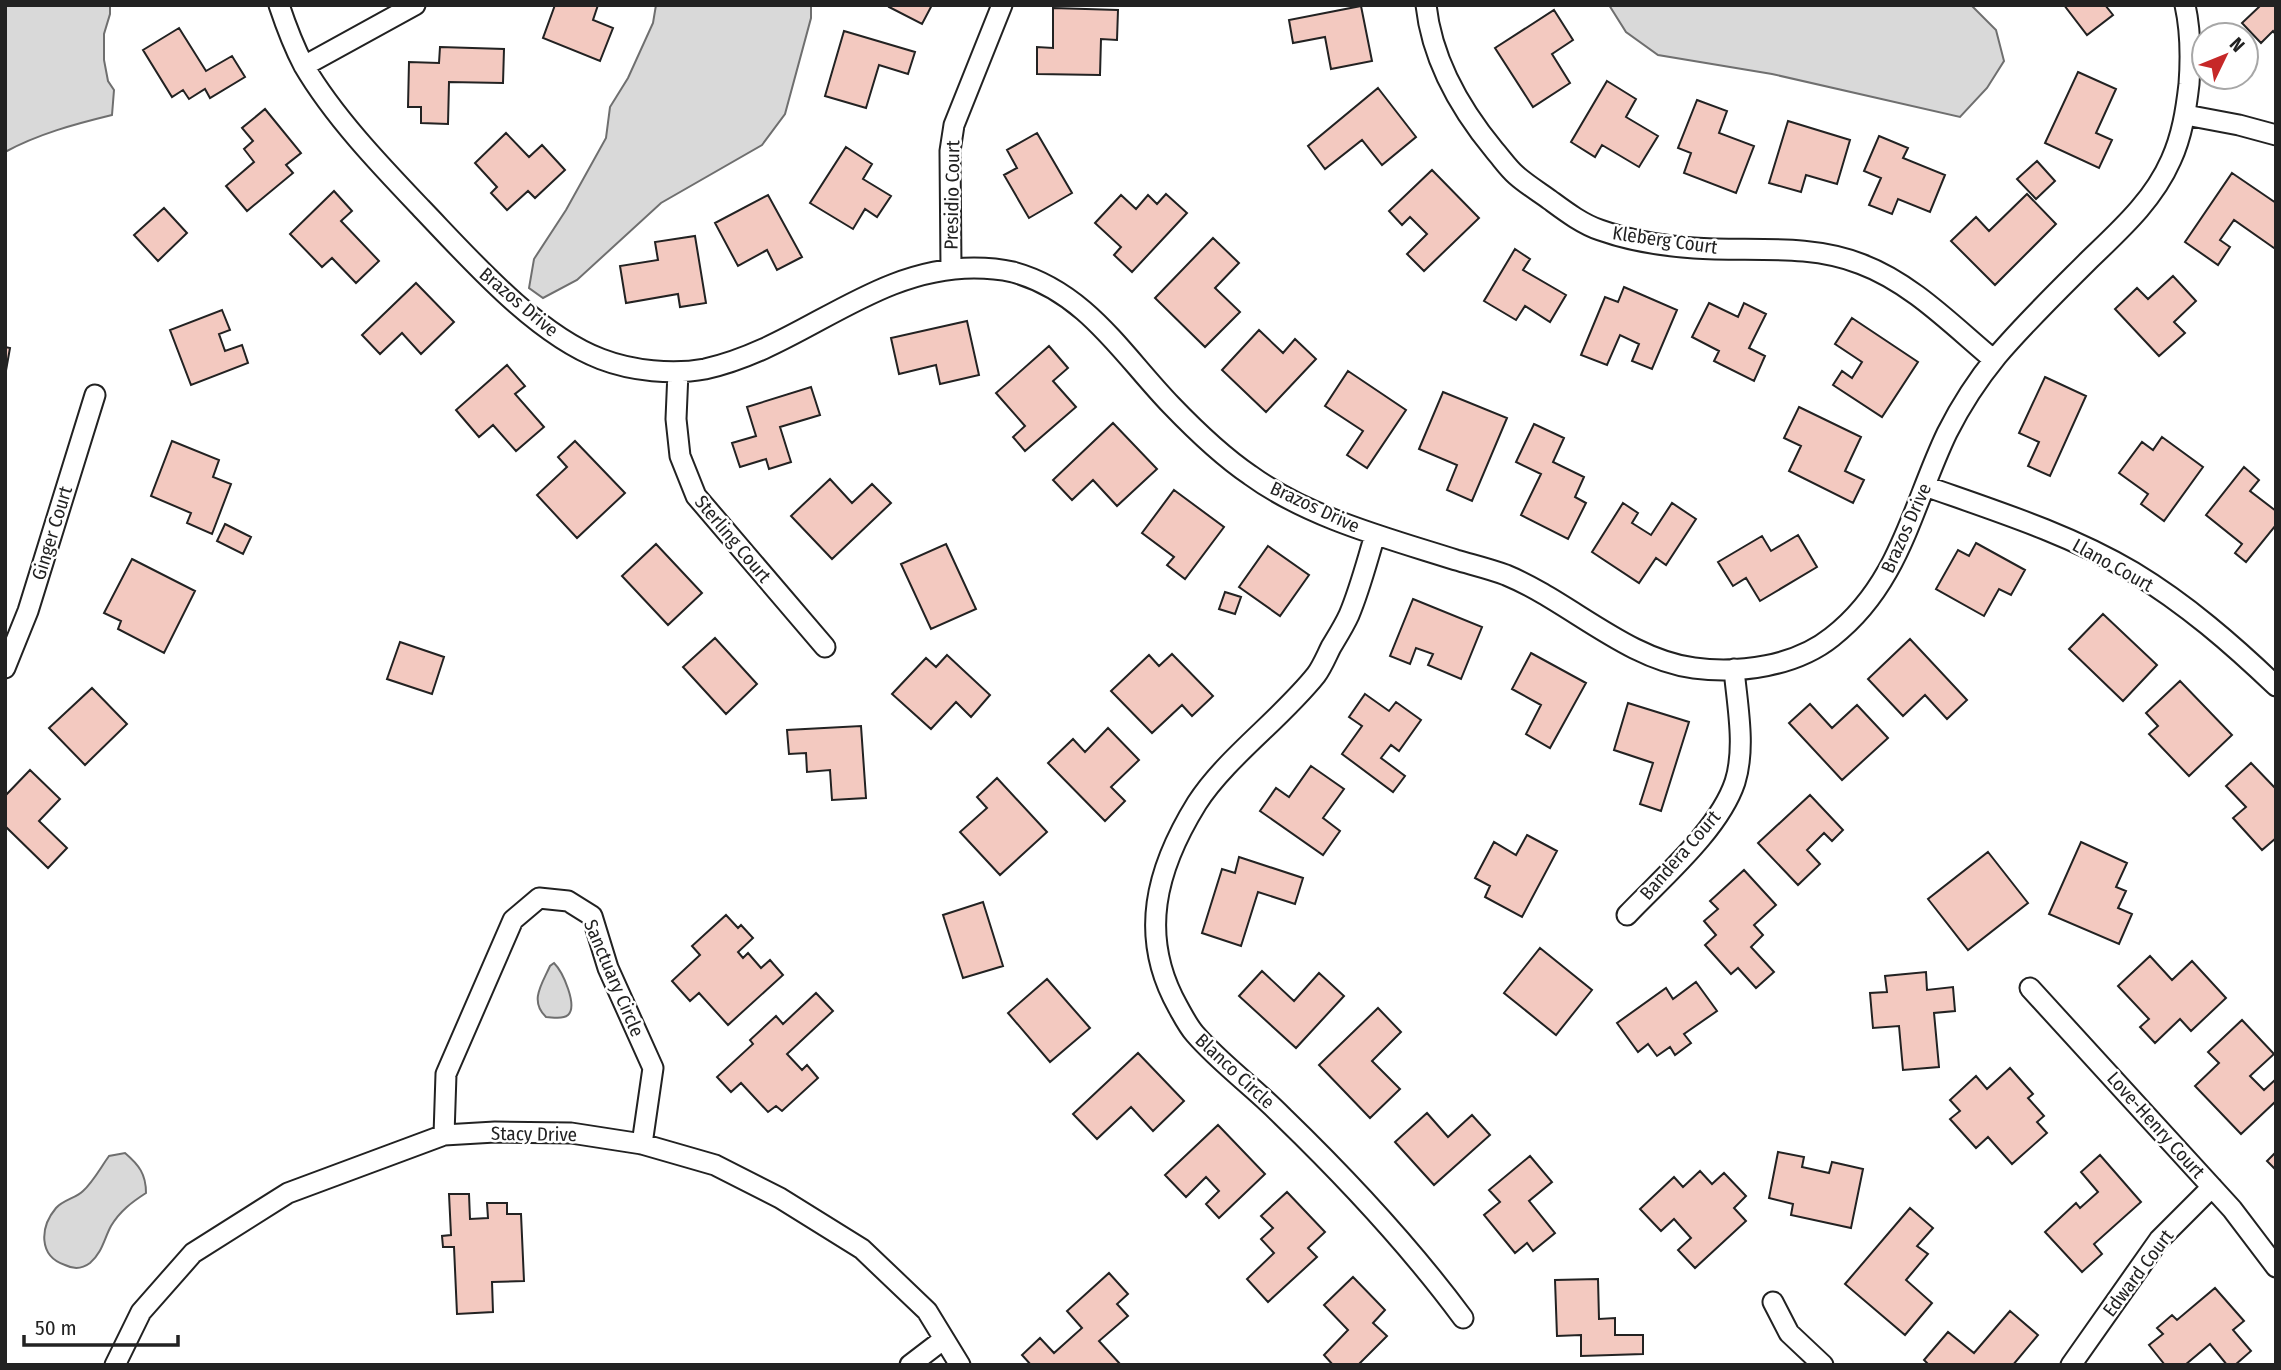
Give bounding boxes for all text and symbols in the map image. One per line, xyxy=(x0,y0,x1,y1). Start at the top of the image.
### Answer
north arrow xyxy=(2190,21,2260,91)
text: N xyxy=(2225,33,2249,57)
street label: Presidio Court xyxy=(940,139,964,250)
street label: Kleberg Court xyxy=(1611,221,1720,259)
street label: Brazos Drive xyxy=(475,262,563,342)
street label: Brazos Drive xyxy=(1267,476,1363,538)
street label: Brazos Drive xyxy=(1876,480,1936,576)
street label: Ginger Court xyxy=(27,483,77,583)
street label: Sterling Court xyxy=(690,491,777,588)
street label: Llano Court xyxy=(2069,533,2158,597)
street label: Bandera Court xyxy=(1635,805,1726,904)
street label: Sanctuary Circle xyxy=(579,916,649,1040)
street label: Blanco Circle xyxy=(1191,1029,1279,1113)
street label: Love-Henry Court xyxy=(2102,1067,2210,1184)
street label: Stacy Drive xyxy=(491,1122,577,1146)
street label: Edward Court xyxy=(2098,1224,2179,1321)
scale bar xyxy=(24,1304,178,1348)
text: 50 m xyxy=(35,1315,77,1341)

